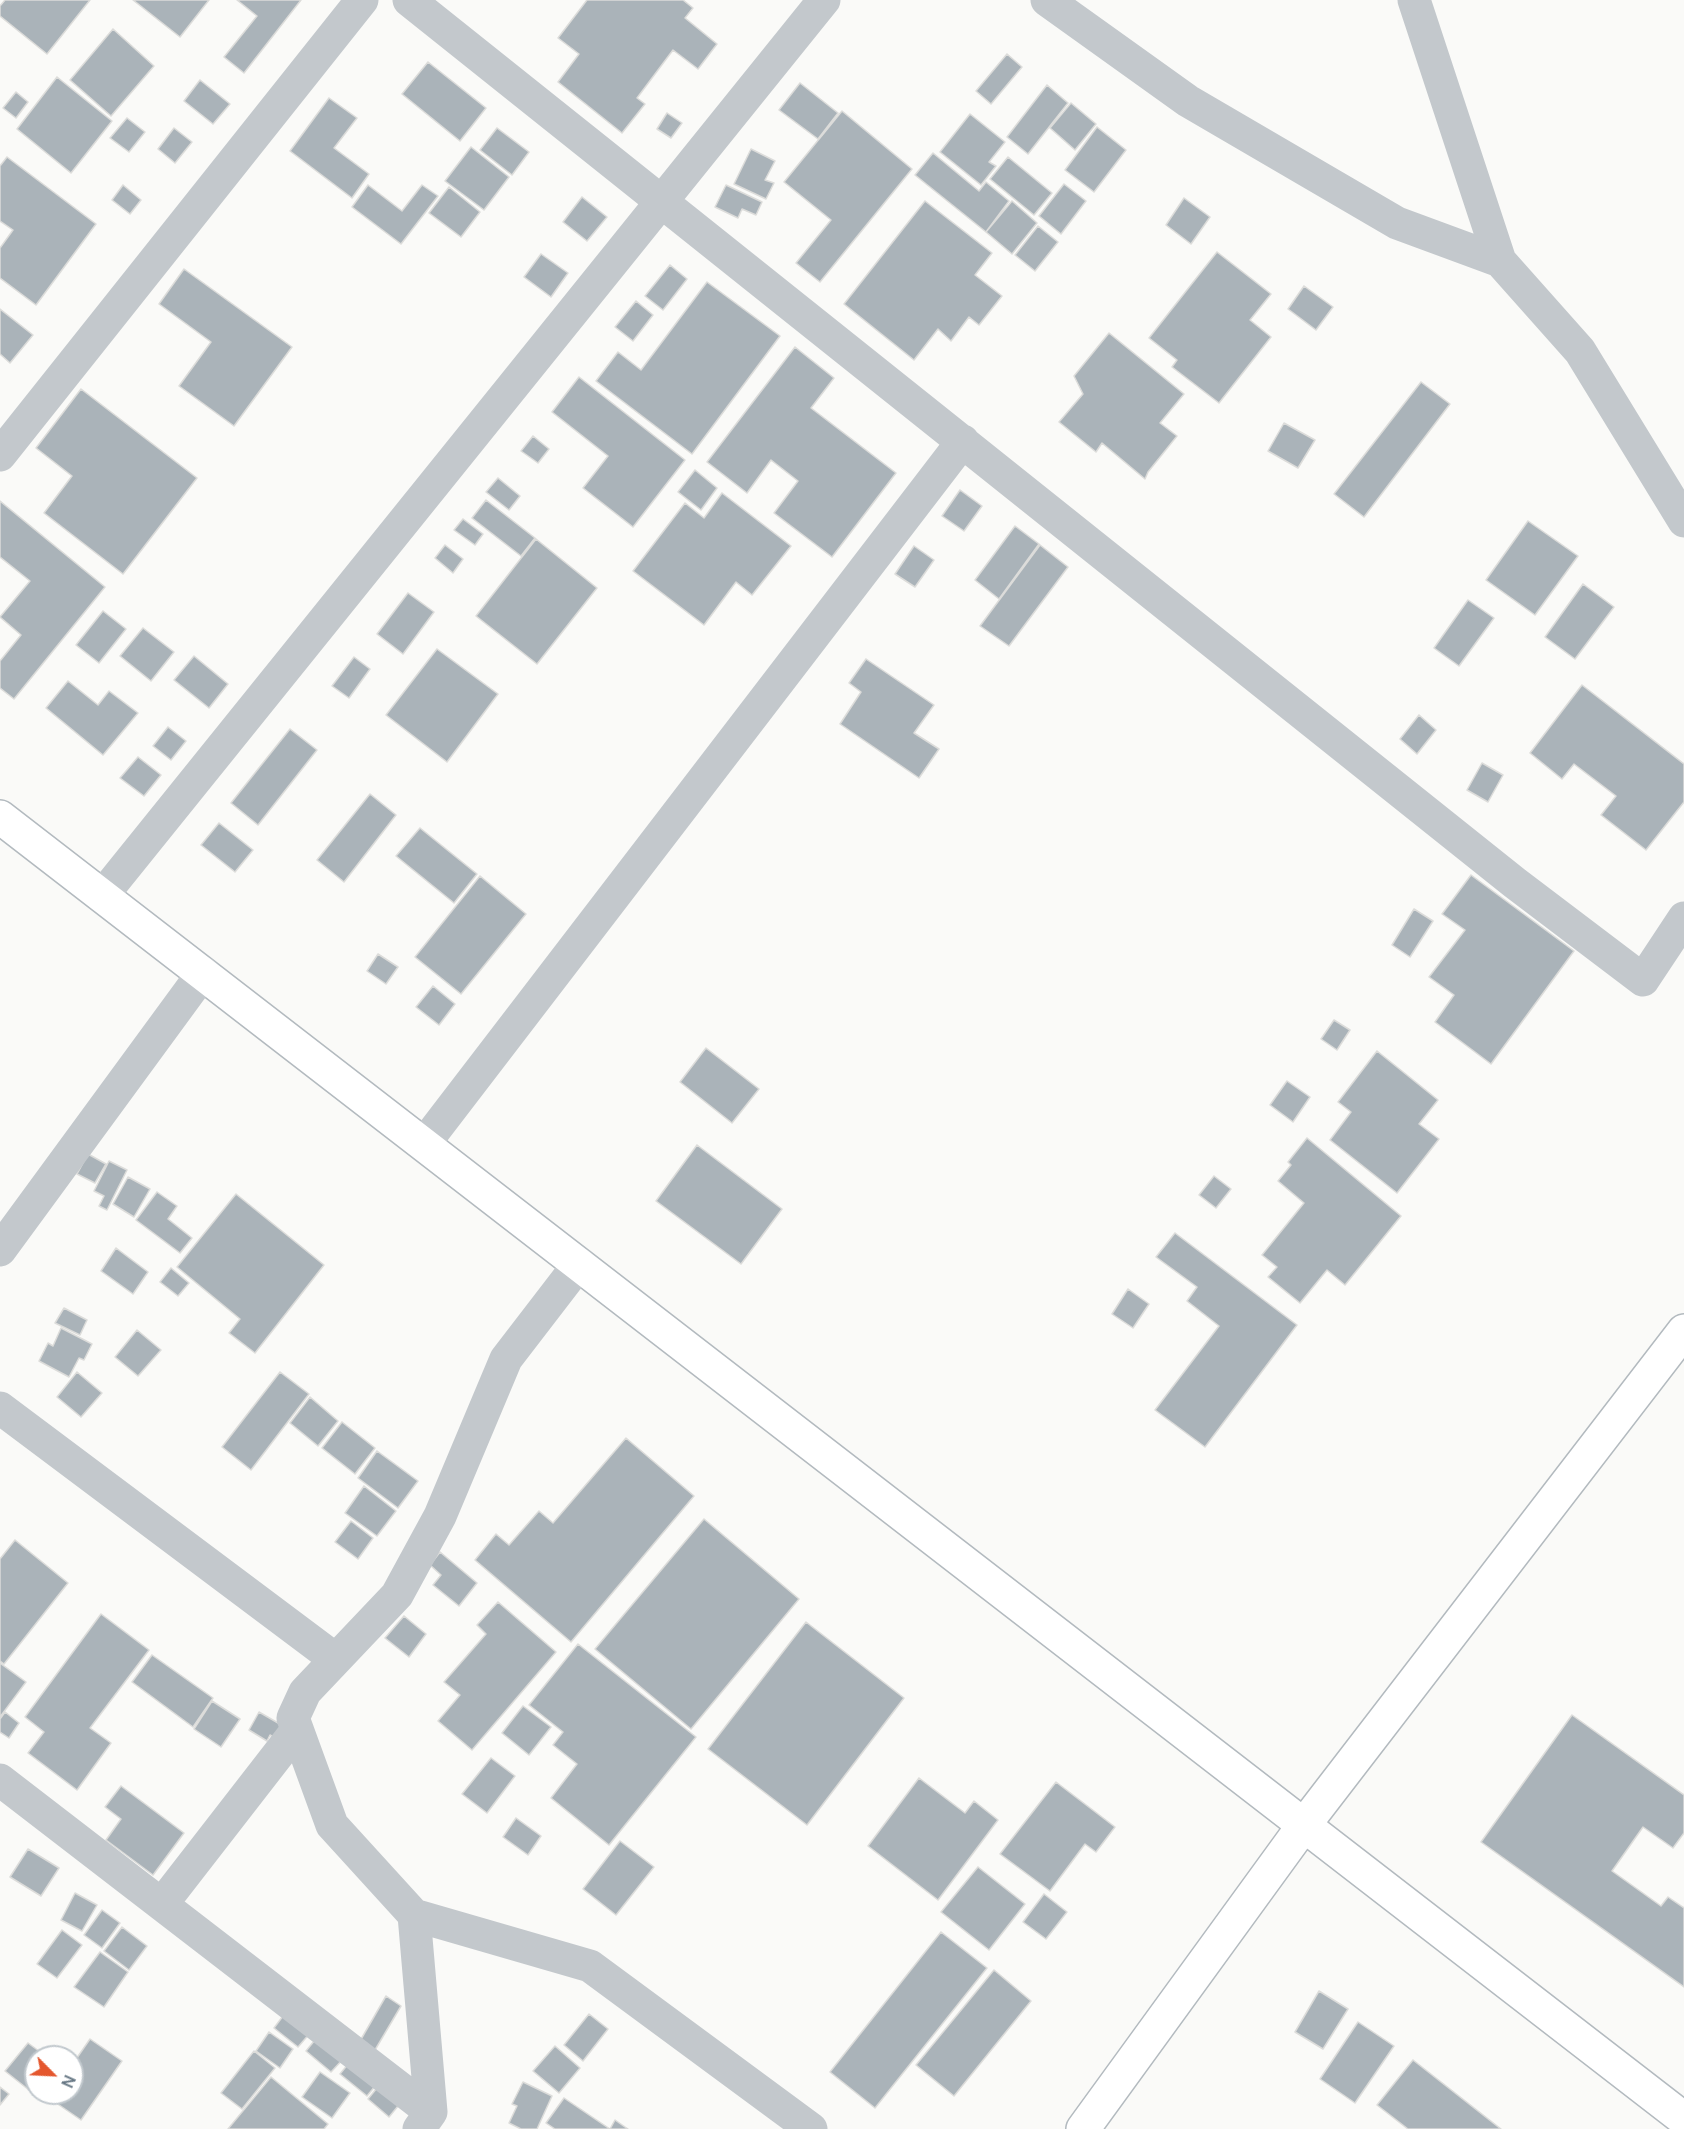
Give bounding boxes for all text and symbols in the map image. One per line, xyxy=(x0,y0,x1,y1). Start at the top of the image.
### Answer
north arrow xyxy=(24,2045,84,2105)
text: N xyxy=(56,2072,81,2091)

